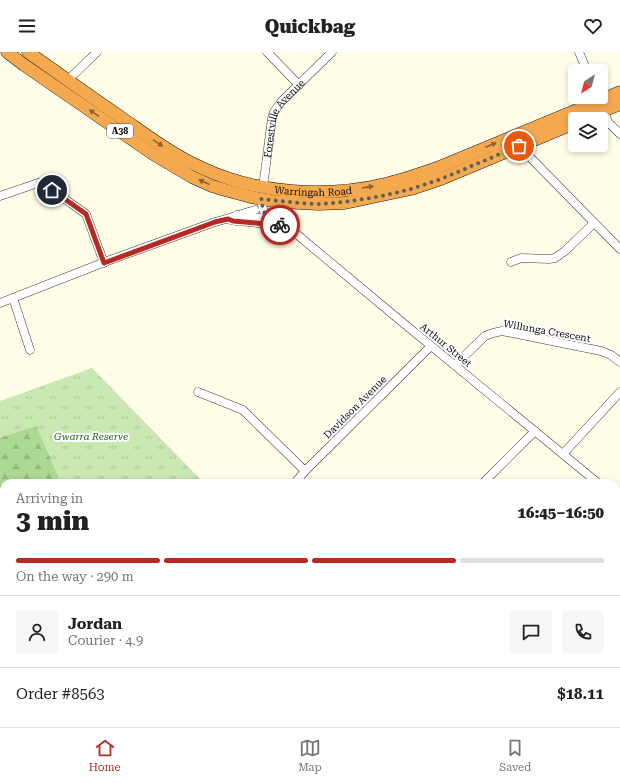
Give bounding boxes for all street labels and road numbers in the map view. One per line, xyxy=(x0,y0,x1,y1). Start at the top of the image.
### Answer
street label: Forestville Avenue xyxy=(261,76,307,158)
road number: A38 xyxy=(107,124,133,138)
street label: Warringah Road xyxy=(274,184,353,197)
street label: Willunga Crescent xyxy=(503,318,592,344)
street label: Arthur Street xyxy=(418,321,474,369)
street label: Davidson Avenue xyxy=(321,373,389,441)

